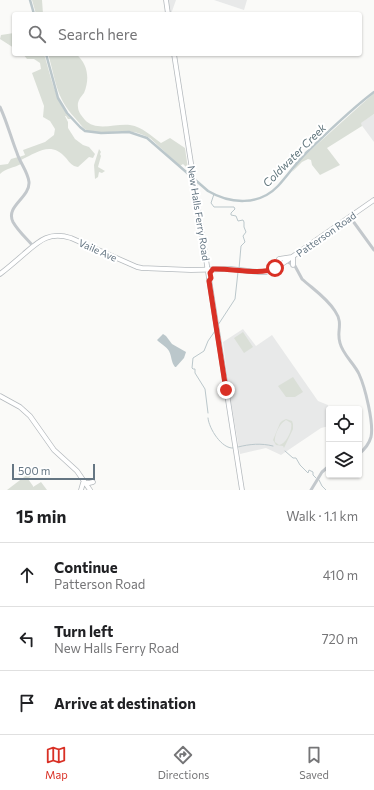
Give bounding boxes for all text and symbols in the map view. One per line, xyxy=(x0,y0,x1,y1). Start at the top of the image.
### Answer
search box xyxy=(12,12,362,56)
icon: search xyxy=(26,23,48,45)
text: Search here xyxy=(58,25,137,43)
water label: Coldwater Creek xyxy=(260,120,329,189)
street label: New Halls Ferry Road xyxy=(186,165,212,262)
street label: Patterson Road xyxy=(294,209,358,259)
street label: Vaile Ave xyxy=(77,236,119,264)
route start xyxy=(266,259,284,277)
route end xyxy=(217,381,235,399)
map controls xyxy=(326,406,362,478)
button: locate xyxy=(326,406,362,442)
button: layers xyxy=(326,442,362,478)
scale bar xyxy=(12,462,95,481)
text: 500 m xyxy=(18,464,50,477)
text: 15 min xyxy=(16,506,66,527)
text: Walk · 1.1 km xyxy=(286,508,358,524)
text: Continue xyxy=(54,558,118,576)
icon: ahead xyxy=(16,564,38,586)
text: 410 m xyxy=(323,567,358,583)
text: Patterson Road xyxy=(54,576,145,592)
text: Turn left xyxy=(54,622,113,640)
icon: left xyxy=(16,628,38,650)
text: 720 m xyxy=(322,631,358,647)
text: New Halls Ferry Road xyxy=(54,640,179,656)
icon: arrive xyxy=(16,692,38,714)
text: Arrive at destination xyxy=(54,694,196,712)
tab: Map xyxy=(45,744,68,781)
tab: Directions xyxy=(158,744,209,781)
tab: Saved xyxy=(299,744,329,781)

